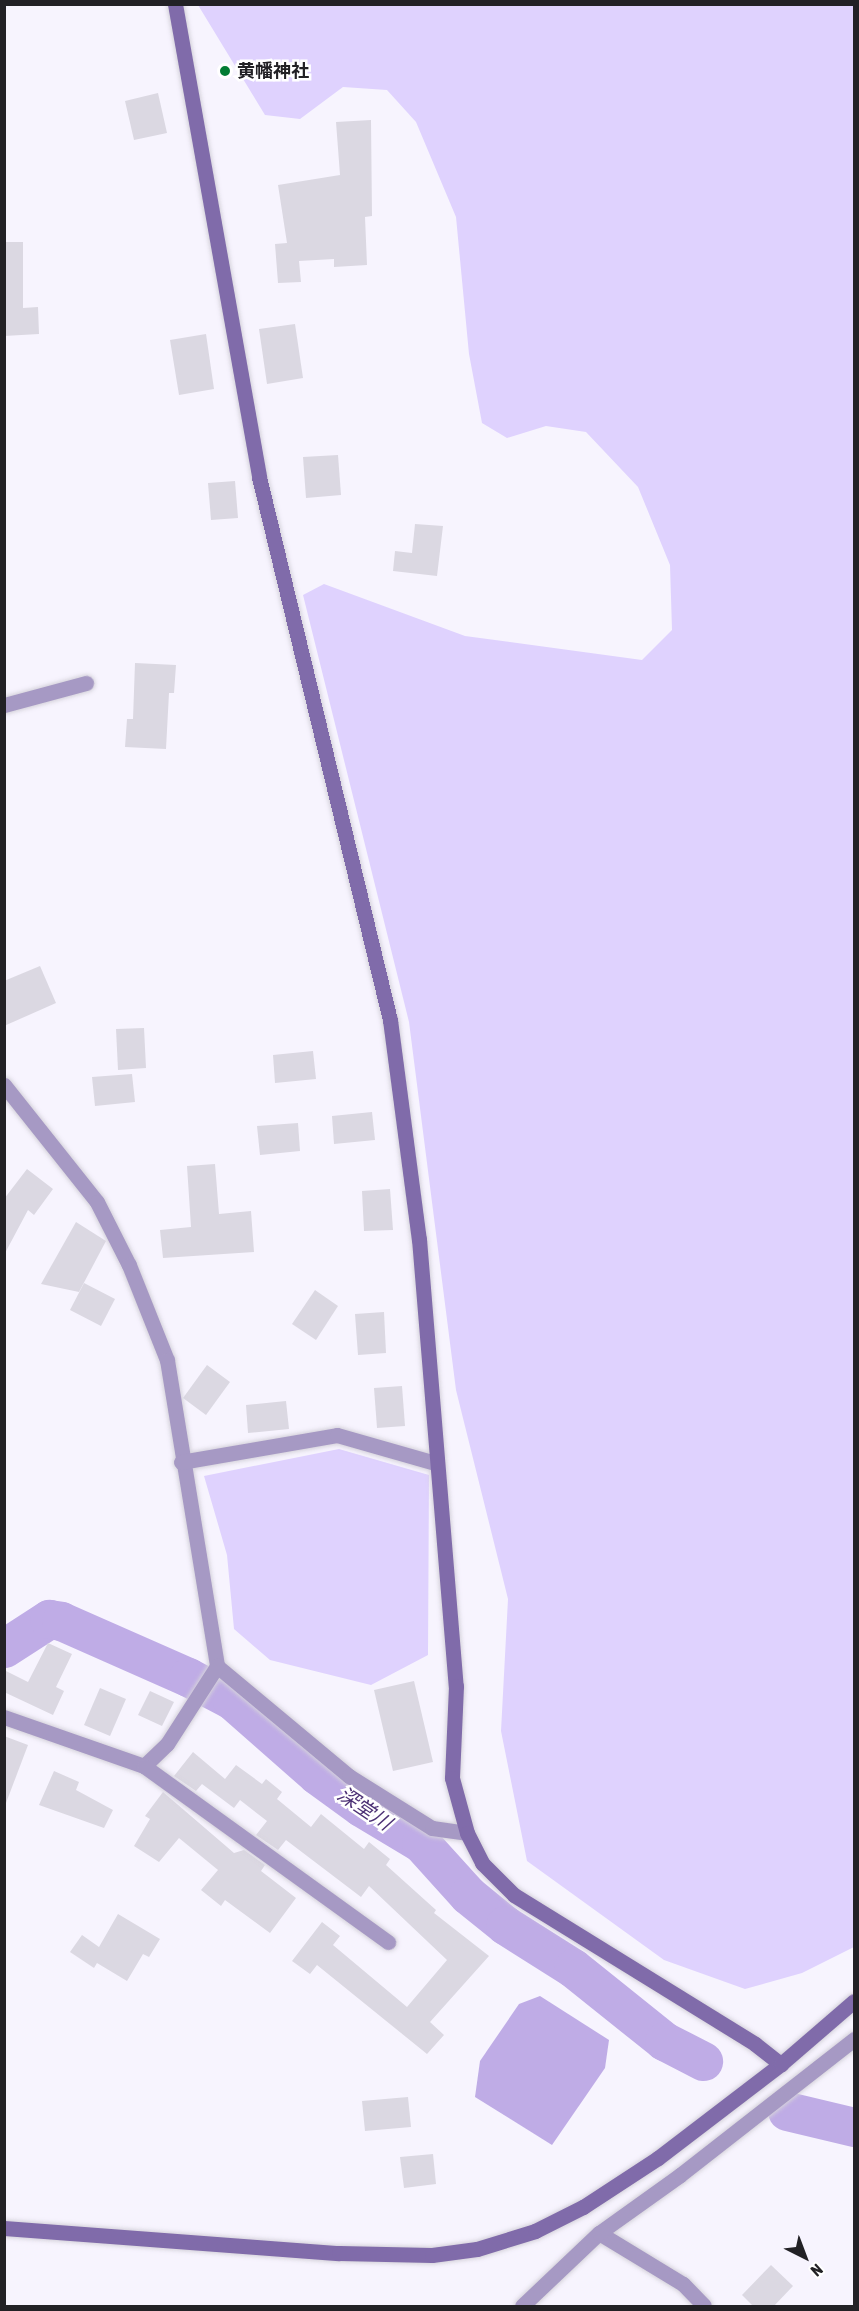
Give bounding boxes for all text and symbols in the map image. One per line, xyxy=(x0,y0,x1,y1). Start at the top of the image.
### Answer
place label: 黄幡神社 xyxy=(237,60,309,82)
marker: 黄幡神社 xyxy=(218,64,232,78)
water label: 深堂川 xyxy=(333,1781,397,1835)
north arrow xyxy=(775,2227,835,2287)
text: N xyxy=(808,2261,827,2280)

